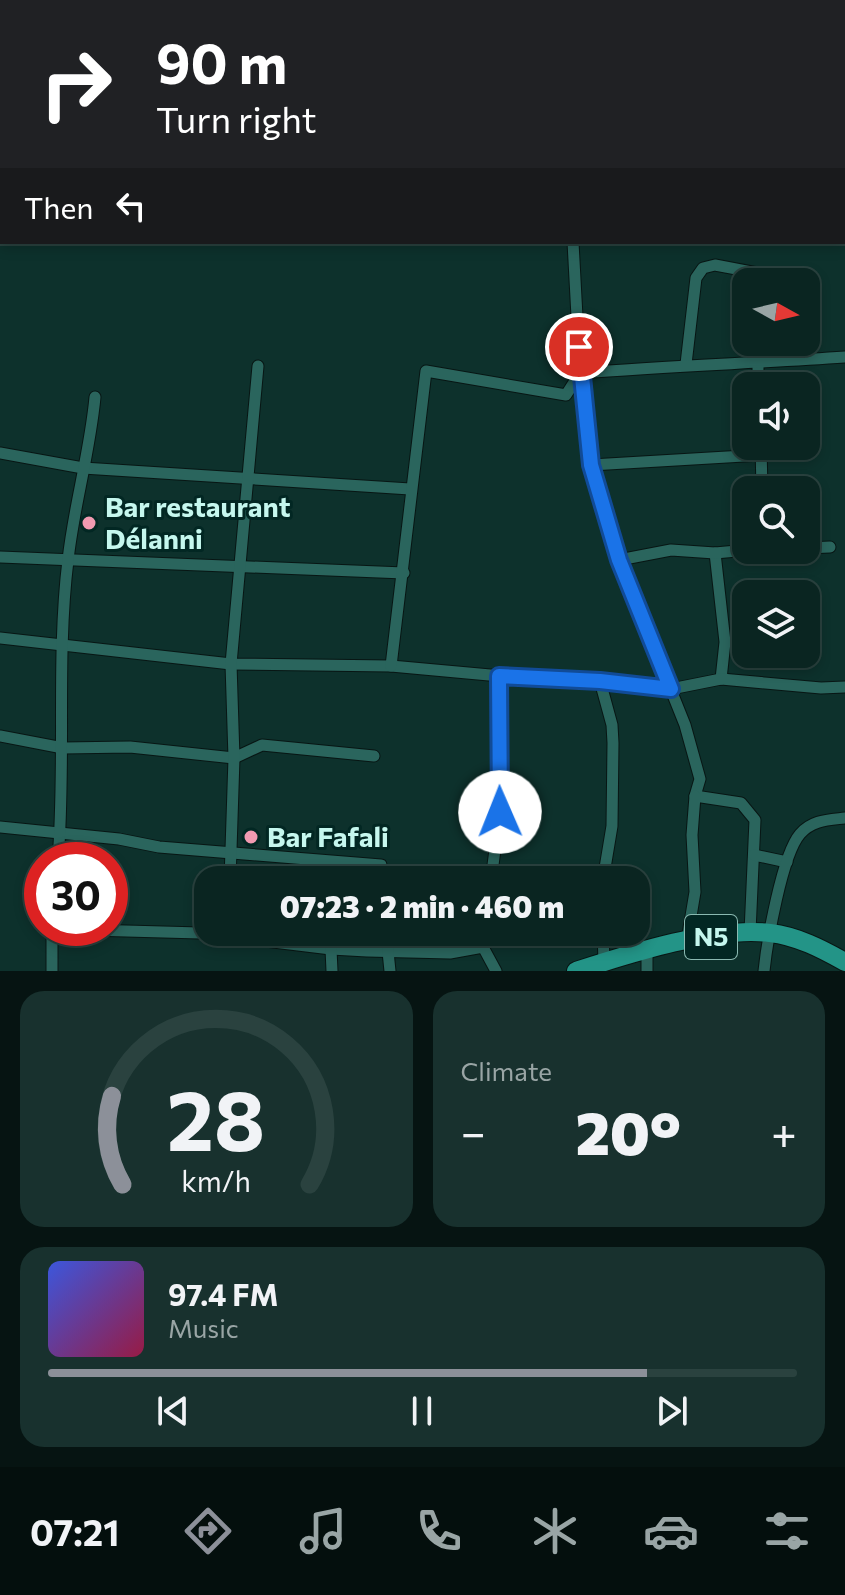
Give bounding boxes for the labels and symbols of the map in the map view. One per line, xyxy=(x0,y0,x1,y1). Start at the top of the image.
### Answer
north arrow xyxy=(732,268,820,356)
pin xyxy=(545,313,613,381)
place label: Bar restaurant Délanni xyxy=(105,489,291,555)
marker: Bar restaurant Délanni xyxy=(80,514,98,532)
position arrow xyxy=(458,770,542,854)
place label: Bar Fafali xyxy=(267,819,389,853)
marker: Bar Fafali xyxy=(242,828,260,846)
speed limit sign: 30 xyxy=(24,842,128,946)
road number: N5 xyxy=(685,915,737,959)

